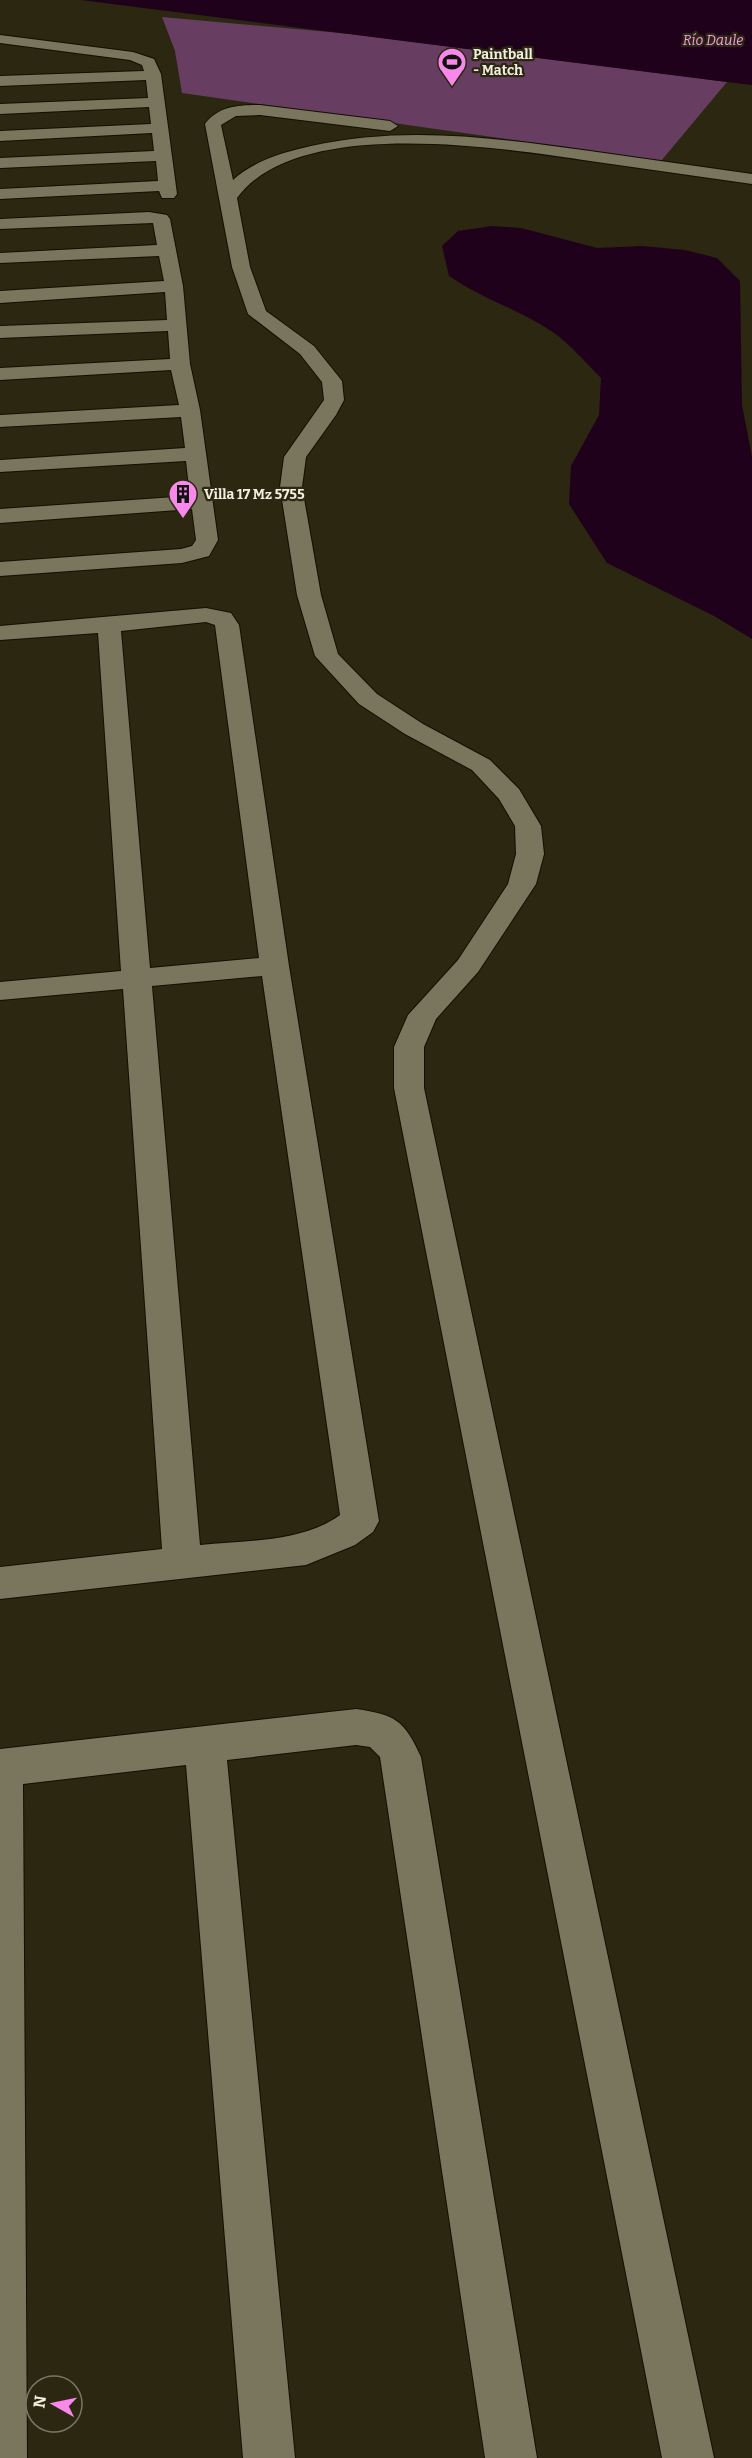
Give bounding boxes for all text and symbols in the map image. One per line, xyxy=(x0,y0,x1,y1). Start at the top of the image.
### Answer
water label: Río Daule xyxy=(683,32,743,49)
sports icon: Paintball - Match xyxy=(436,46,468,88)
place label: Paintball - Match xyxy=(473,46,533,79)
building icon: Villa 17 Mz 5755 xyxy=(167,478,199,520)
place label: Villa 17 Mz 5755 xyxy=(204,486,305,503)
north arrow xyxy=(24,2374,84,2434)
text: N xyxy=(29,2394,50,2409)

